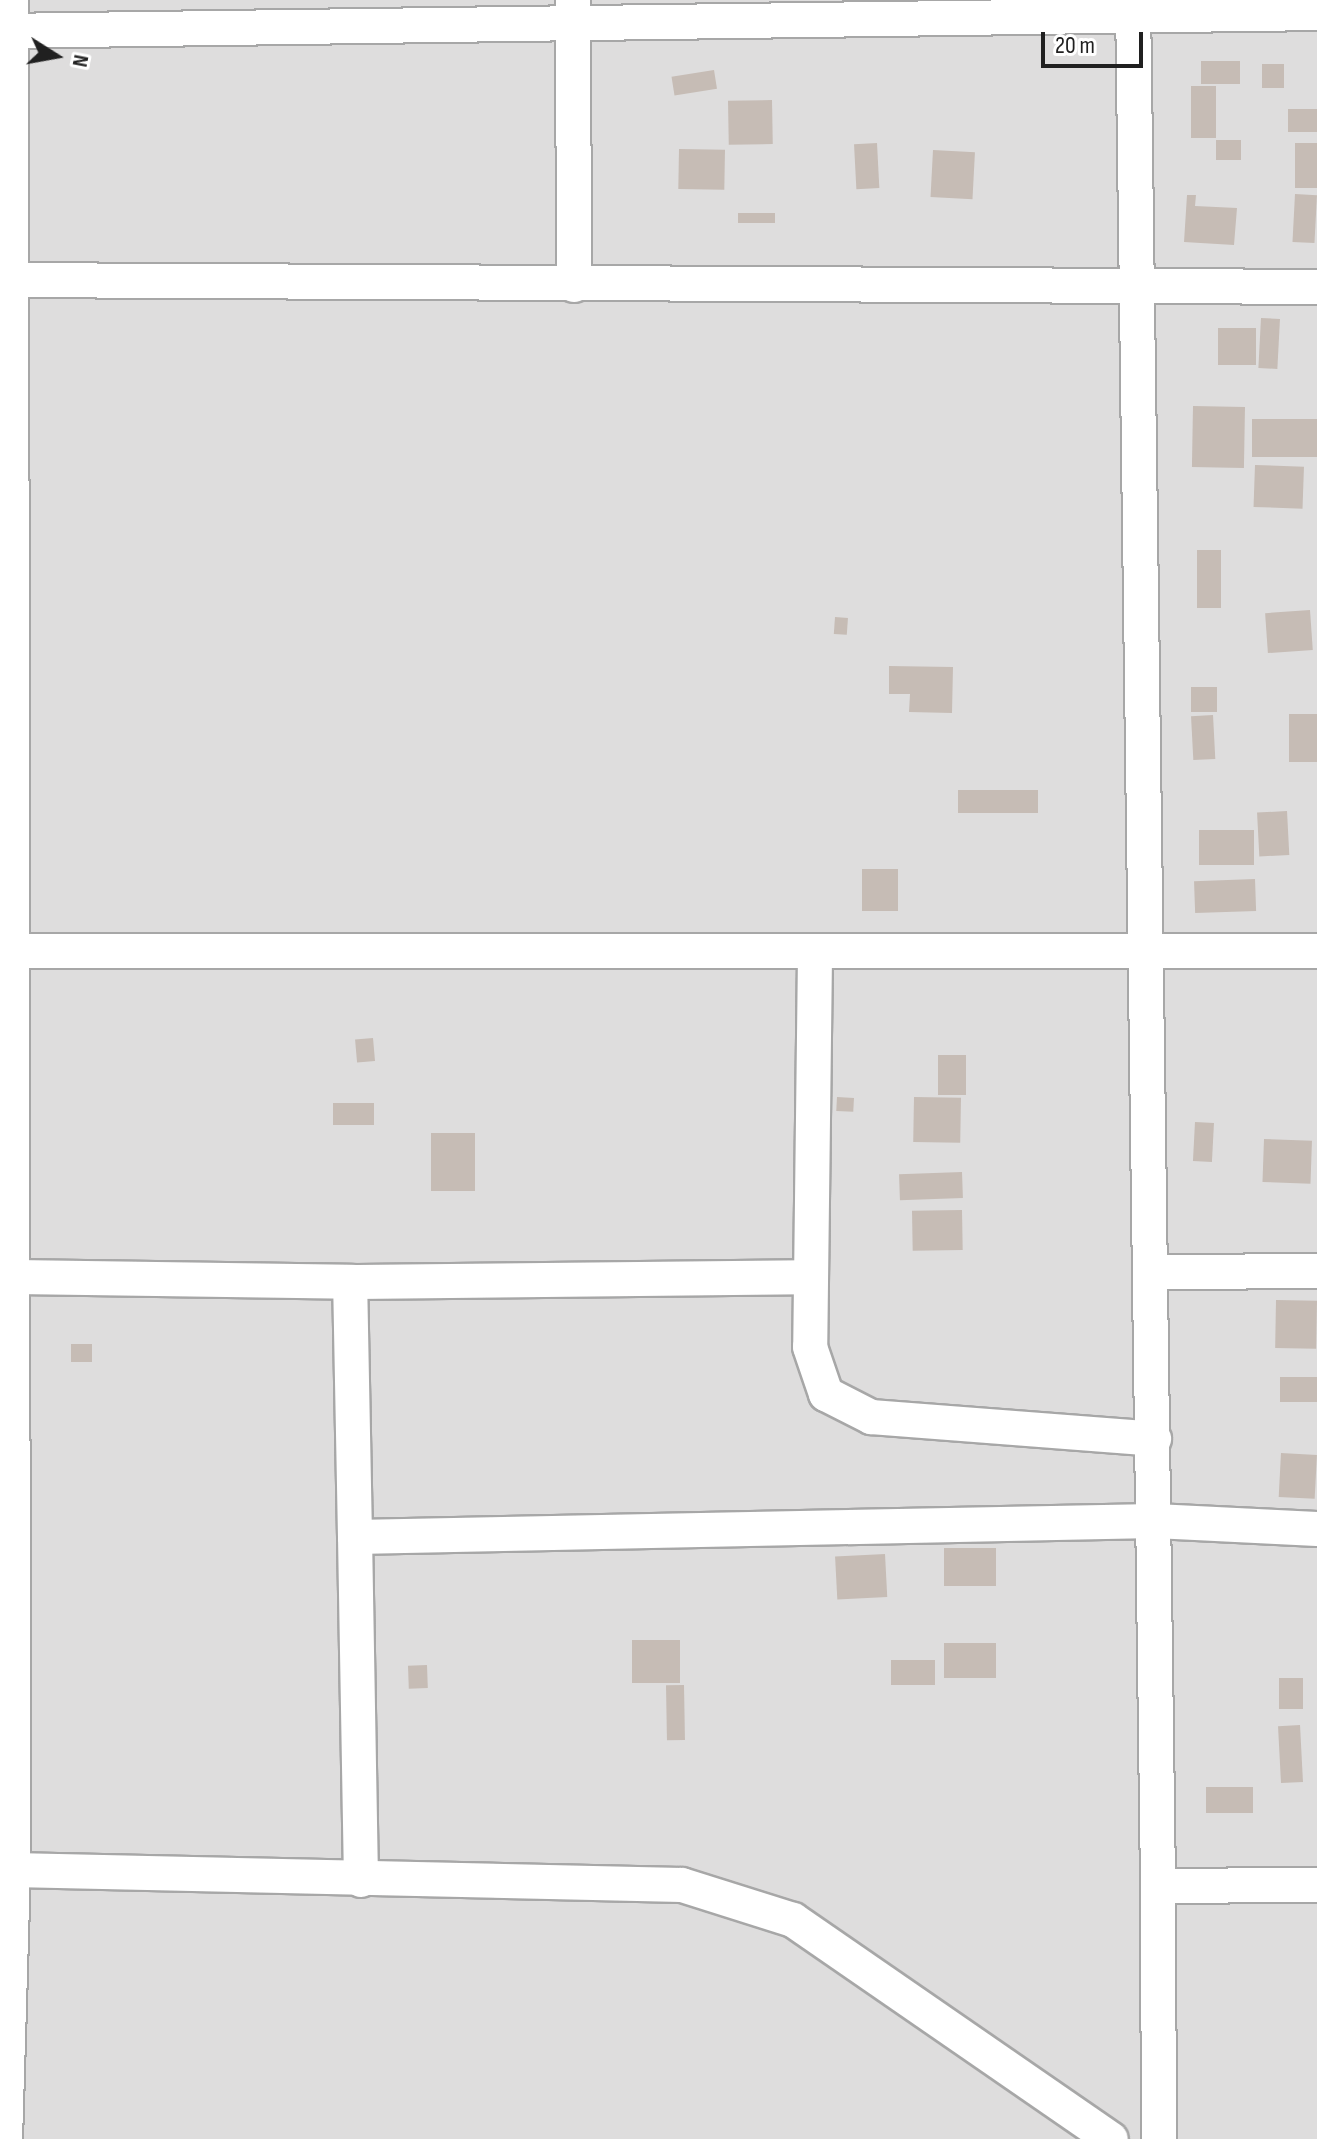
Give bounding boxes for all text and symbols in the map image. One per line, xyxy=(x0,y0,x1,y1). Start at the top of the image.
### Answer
north arrow xyxy=(16,16,96,96)
scale bar xyxy=(1045,16,1147,66)
text: 20 m xyxy=(1055,31,1095,60)
text: N xyxy=(66,52,94,69)

